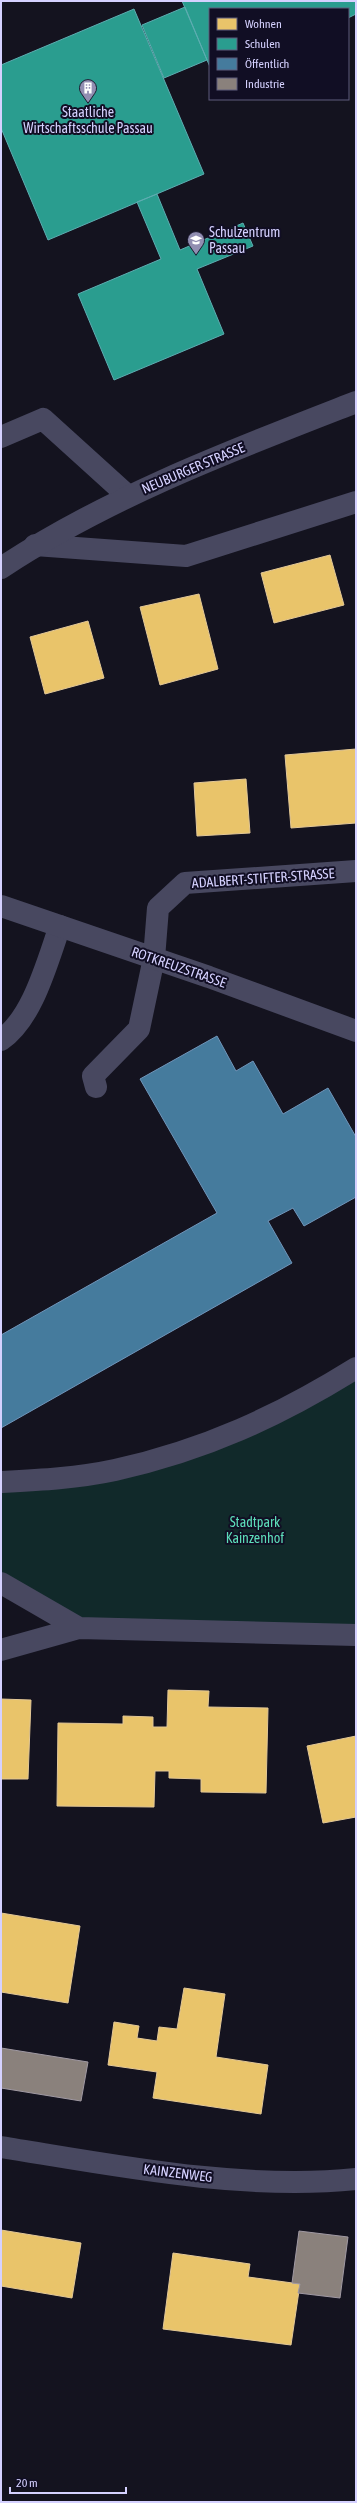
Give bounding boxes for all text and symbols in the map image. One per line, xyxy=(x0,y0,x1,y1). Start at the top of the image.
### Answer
legend xyxy=(209,8,349,100)
text: Wohnen xyxy=(245,17,282,31)
text: Schulen xyxy=(245,37,280,51)
text: Öffentlich xyxy=(245,57,289,71)
text: Industrie xyxy=(245,77,285,91)
building icon: Staatliche Wirtschaftsschule Passau xyxy=(78,78,98,103)
place label: Staatliche Wirtschaftsschule Passau xyxy=(23,104,153,136)
place label: Schulzentrum Passau xyxy=(209,224,280,256)
school or university icon: Schulzentrum Passau xyxy=(186,230,206,255)
street label: NEUBURGER STRASSE xyxy=(139,439,247,497)
street label: ADALBERT-STIFTER-STRASSE xyxy=(191,865,335,891)
street label: ROTKREUZSTRASSE xyxy=(130,943,228,991)
park label: Stadtpark Kainzenhof xyxy=(226,1514,284,1546)
street label: KAINZENWEG xyxy=(142,2161,214,2185)
scale bar xyxy=(10,2469,126,2495)
text: 20 m xyxy=(16,2476,38,2490)

